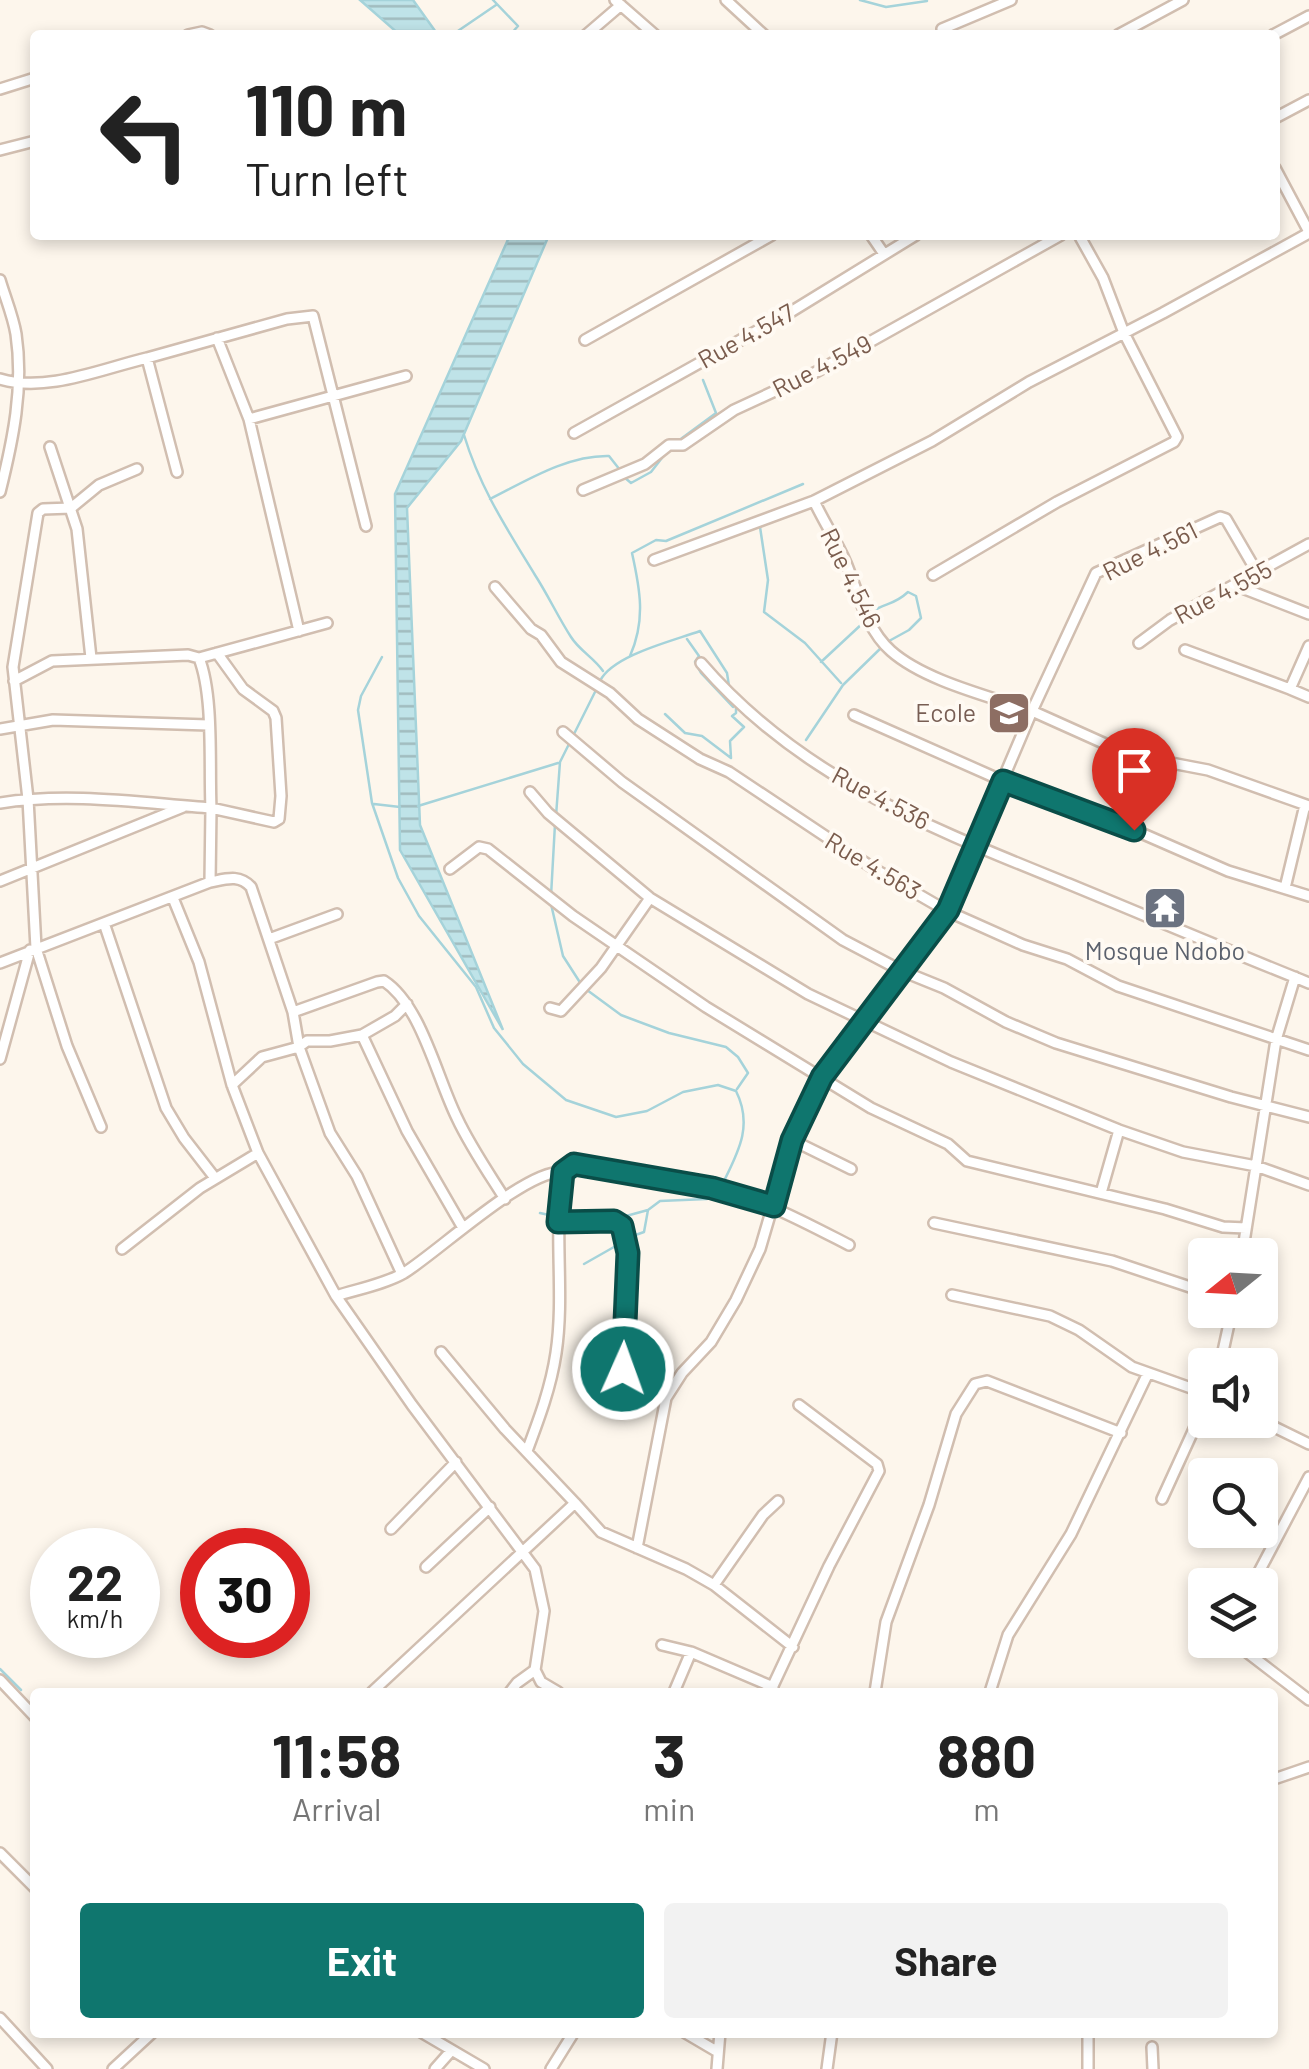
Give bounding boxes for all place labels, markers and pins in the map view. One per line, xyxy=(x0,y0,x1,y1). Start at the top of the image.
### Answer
school or university icon: Ecole xyxy=(986,690,1032,736)
place label: Ecole xyxy=(915,697,976,727)
pin xyxy=(1092,728,1177,831)
temple icon: Mosque Ndobo xyxy=(1142,885,1188,931)
place label: Mosque Ndobo xyxy=(1085,935,1245,965)

